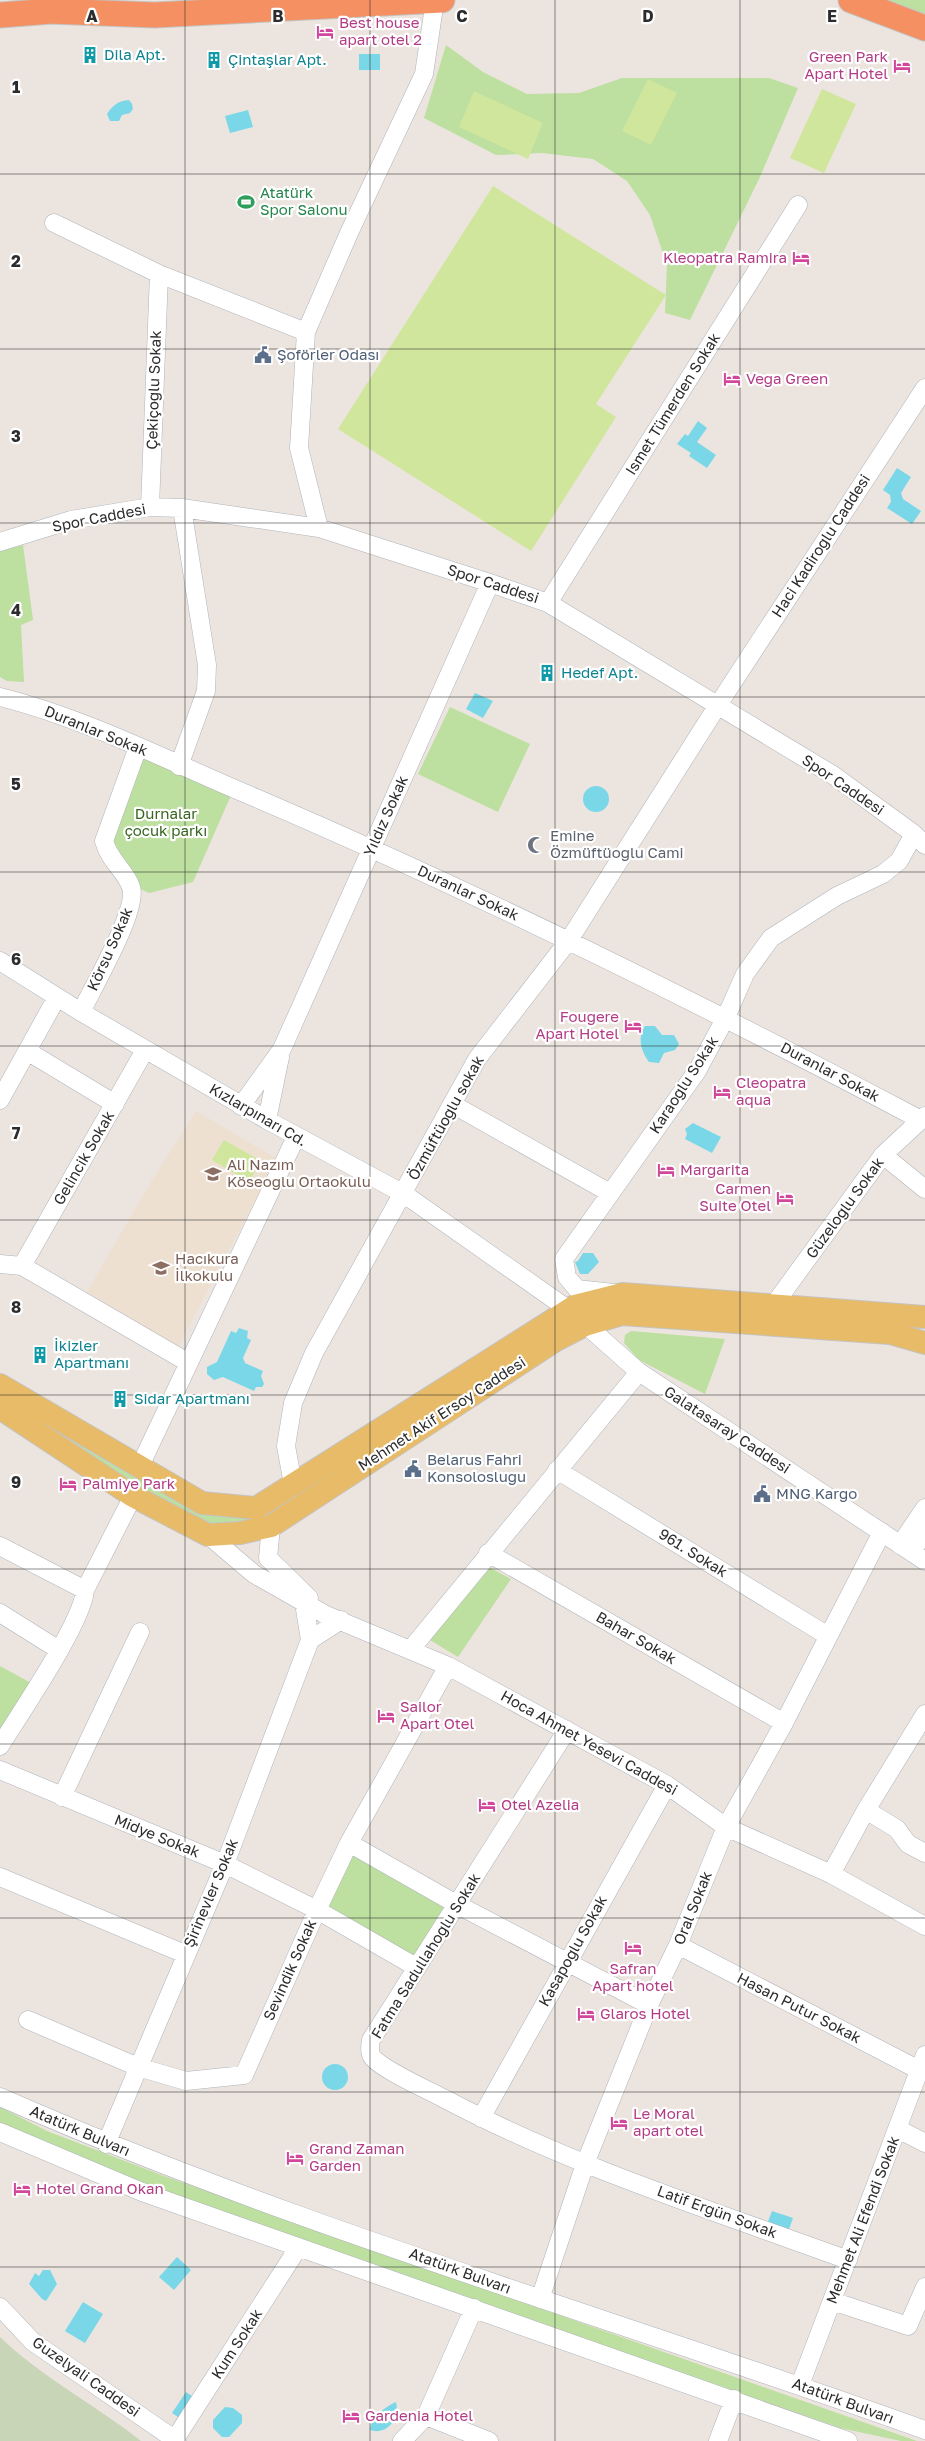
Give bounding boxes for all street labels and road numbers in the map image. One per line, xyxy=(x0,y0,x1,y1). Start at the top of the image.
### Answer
street label: Ismet Tümerden Sokak xyxy=(621,329,724,478)
street label: Çekiçoğlu Sokak xyxy=(142,330,164,450)
street label: Haci Kadiroğlu Caddesi xyxy=(767,470,873,620)
street label: Spor Caddesi xyxy=(50,499,147,535)
street label: Spor Caddesi xyxy=(445,560,541,606)
street label: Duranlar Sokak xyxy=(42,701,151,759)
street label: Spor Caddesi xyxy=(799,750,888,818)
street label: Yıldız Sokak xyxy=(359,772,411,859)
street label: Duranlar Sokak xyxy=(415,861,522,924)
street label: Körsu Sokak xyxy=(83,904,136,993)
street label: Karaoğlu Sokak xyxy=(645,1032,722,1137)
street label: Duranlar Sokak xyxy=(778,1037,884,1105)
street label: Özmüftüoğlu sokak xyxy=(403,1052,487,1183)
street label: Kızlarpınarı Cd. xyxy=(207,1079,310,1149)
street label: Gelincik Sokak xyxy=(49,1107,118,1208)
street label: Güzeloğlu Sokak xyxy=(802,1153,887,1261)
street label: Mehmet Akif Ersoy Caddesi xyxy=(354,1352,529,1474)
street label: Galatasaray Caddesi xyxy=(661,1382,794,1477)
street label: 961. Sokak xyxy=(656,1524,732,1581)
street label: Bahar Sokak xyxy=(593,1607,680,1668)
street label: Hoca Ahmet Yesevi Caddesi xyxy=(498,1686,681,1798)
street label: Midye Sokak xyxy=(112,1810,203,1861)
street label: Şirinevler Sokak xyxy=(179,1835,241,1950)
street label: Oral Sokak xyxy=(669,1868,715,1947)
street label: Fatma Sadullahoğlu Sokak xyxy=(367,1869,484,2042)
street label: Kasapoğlu Sokak xyxy=(534,1891,610,2009)
street label: Sevindik Sokak xyxy=(259,1916,320,2023)
street label: Hasan Putur Sokak xyxy=(734,1968,865,2046)
street label: Atatürk Bulvarı xyxy=(28,2101,133,2159)
street label: Mehmet Ali Efendi Sokak xyxy=(822,2133,903,2306)
street label: Latif Ergün Sokak xyxy=(655,2181,780,2241)
street label: Atatürk Bulvarı xyxy=(407,2243,514,2297)
street label: Kum Sokak xyxy=(207,2305,266,2382)
street label: Guzelyali Caddesi xyxy=(29,2332,144,2420)
street label: Atatürk Bulvarı xyxy=(790,2373,897,2427)

